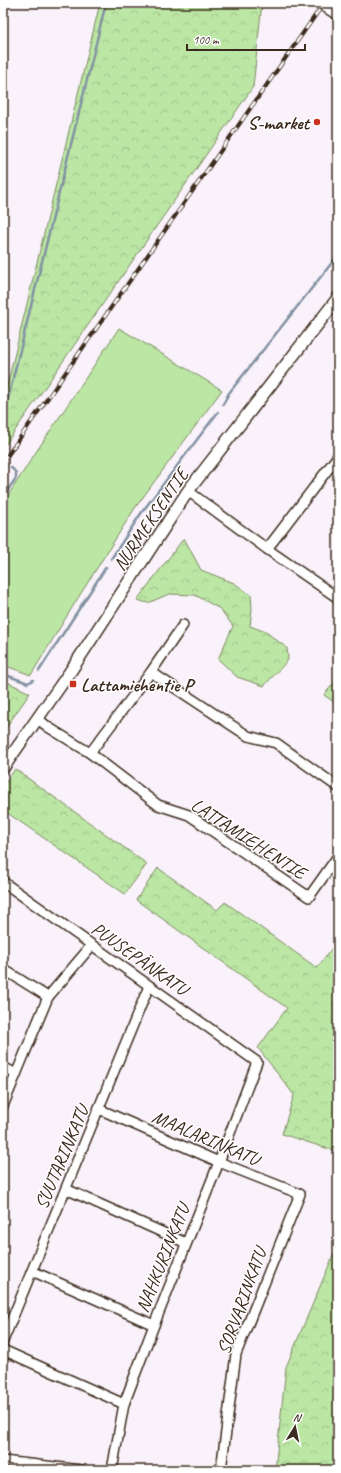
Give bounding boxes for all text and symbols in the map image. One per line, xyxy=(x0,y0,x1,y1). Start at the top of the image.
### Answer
scale bar xyxy=(187,26,305,52)
text: 100 m xyxy=(193,32,220,48)
place label: S-market xyxy=(248,111,311,135)
marker: S-market xyxy=(312,117,322,127)
street label: NURMEKSENTIE xyxy=(108,462,195,575)
place label: Lattamiehentie P xyxy=(81,673,196,697)
marker: Lattamiehentie P xyxy=(68,679,78,689)
street label: LATTAMIEHENTIE xyxy=(187,793,313,886)
street label: PUUSEPÄNKATU xyxy=(87,917,195,1002)
street label: SUUTARINKATU xyxy=(29,1100,96,1213)
street label: MAALARINKATU xyxy=(148,1105,265,1172)
street label: NAHKURINKATU xyxy=(130,1198,197,1316)
street label: SORVARINKATU xyxy=(212,1242,273,1358)
north arrow xyxy=(275,1407,315,1447)
text: N xyxy=(292,1410,303,1425)

